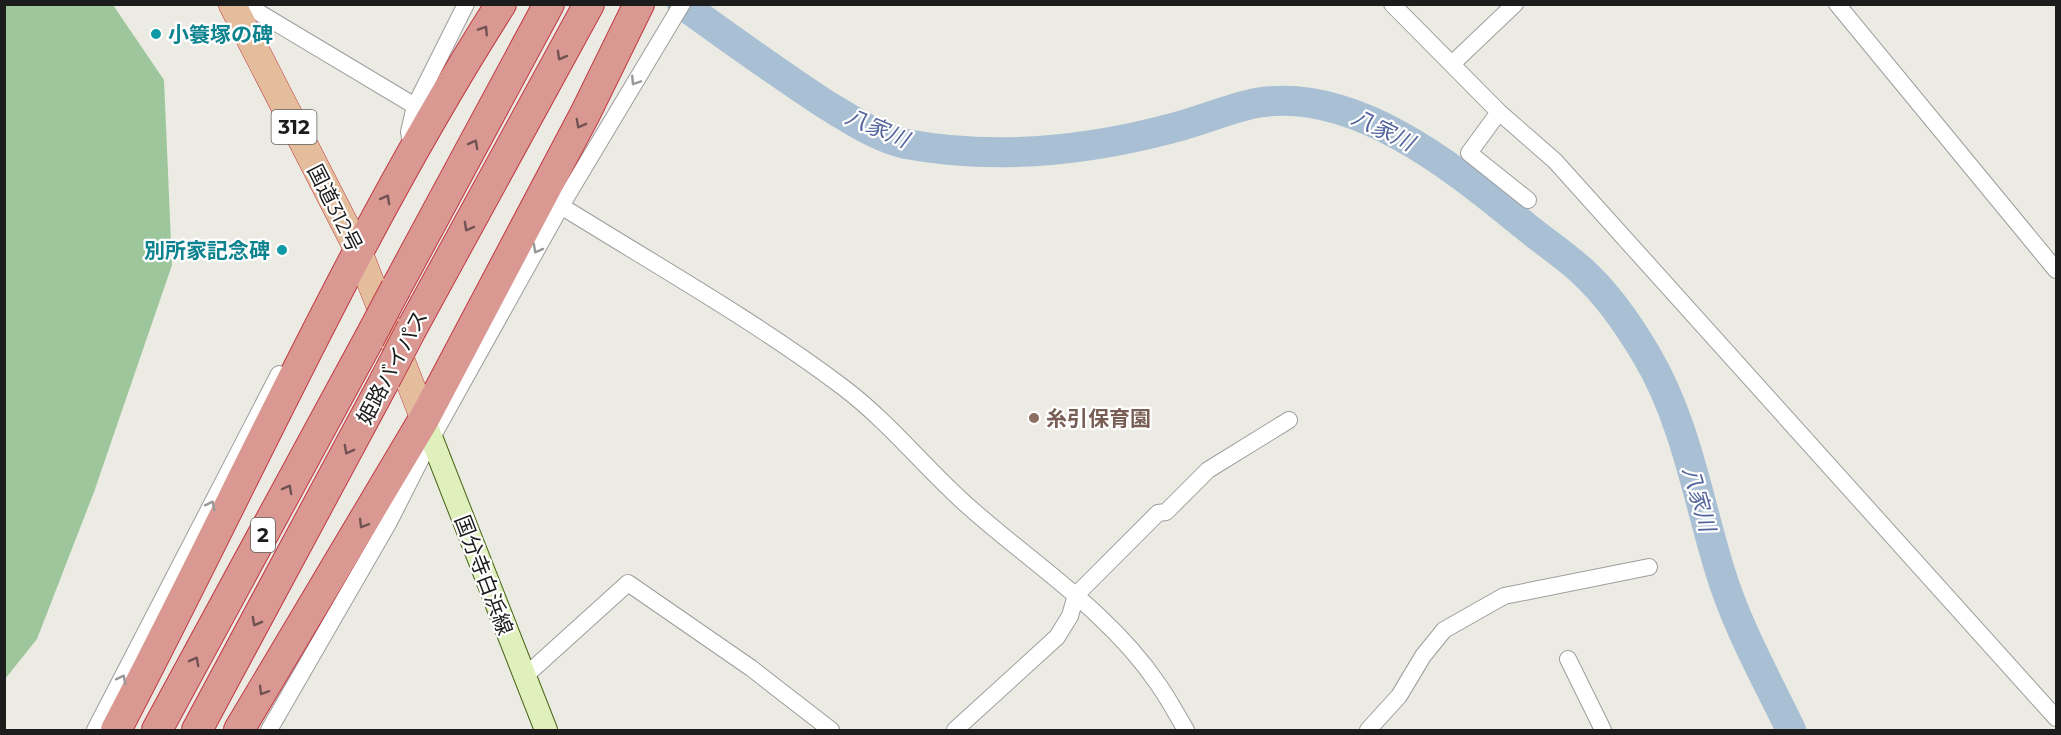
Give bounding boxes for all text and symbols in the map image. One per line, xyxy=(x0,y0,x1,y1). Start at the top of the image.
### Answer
place label: 小簑塚の碑 xyxy=(168,22,273,47)
one-way arrow xyxy=(477,26,488,37)
marker: 小簑塚の碑 xyxy=(149,27,163,41)
one-way arrow xyxy=(557,50,568,60)
one-way arrow xyxy=(631,75,643,85)
water label: 八家川 xyxy=(841,103,914,154)
water label: 八家川 xyxy=(1347,103,1420,157)
road number: 312 xyxy=(272,110,316,144)
one-way arrow xyxy=(576,118,587,129)
one-way arrow xyxy=(467,140,478,151)
street label: 国道312号 xyxy=(302,160,368,256)
one-way arrow xyxy=(379,195,390,205)
one-way arrow xyxy=(463,221,475,231)
place label: 別所家記念碑 xyxy=(144,238,270,263)
marker: 別所家記念碑 xyxy=(275,243,289,257)
one-way arrow xyxy=(533,243,544,253)
street label: 姫路バイパス xyxy=(351,306,433,428)
place label: 糸引保育園 xyxy=(1046,406,1151,431)
marker: 糸引保育園 xyxy=(1027,411,1041,425)
one-way arrow xyxy=(344,444,355,454)
water label: 八家川 xyxy=(1677,464,1722,536)
one-way arrow xyxy=(281,485,292,495)
one-way arrow xyxy=(204,501,215,512)
street label: 国分寺白浜線 xyxy=(450,512,518,638)
road number: 2 xyxy=(251,518,275,552)
one-way arrow xyxy=(358,518,370,528)
one-way arrow xyxy=(252,616,263,626)
one-way arrow xyxy=(188,656,199,667)
one-way arrow xyxy=(115,674,126,685)
one-way arrow xyxy=(258,685,270,695)

